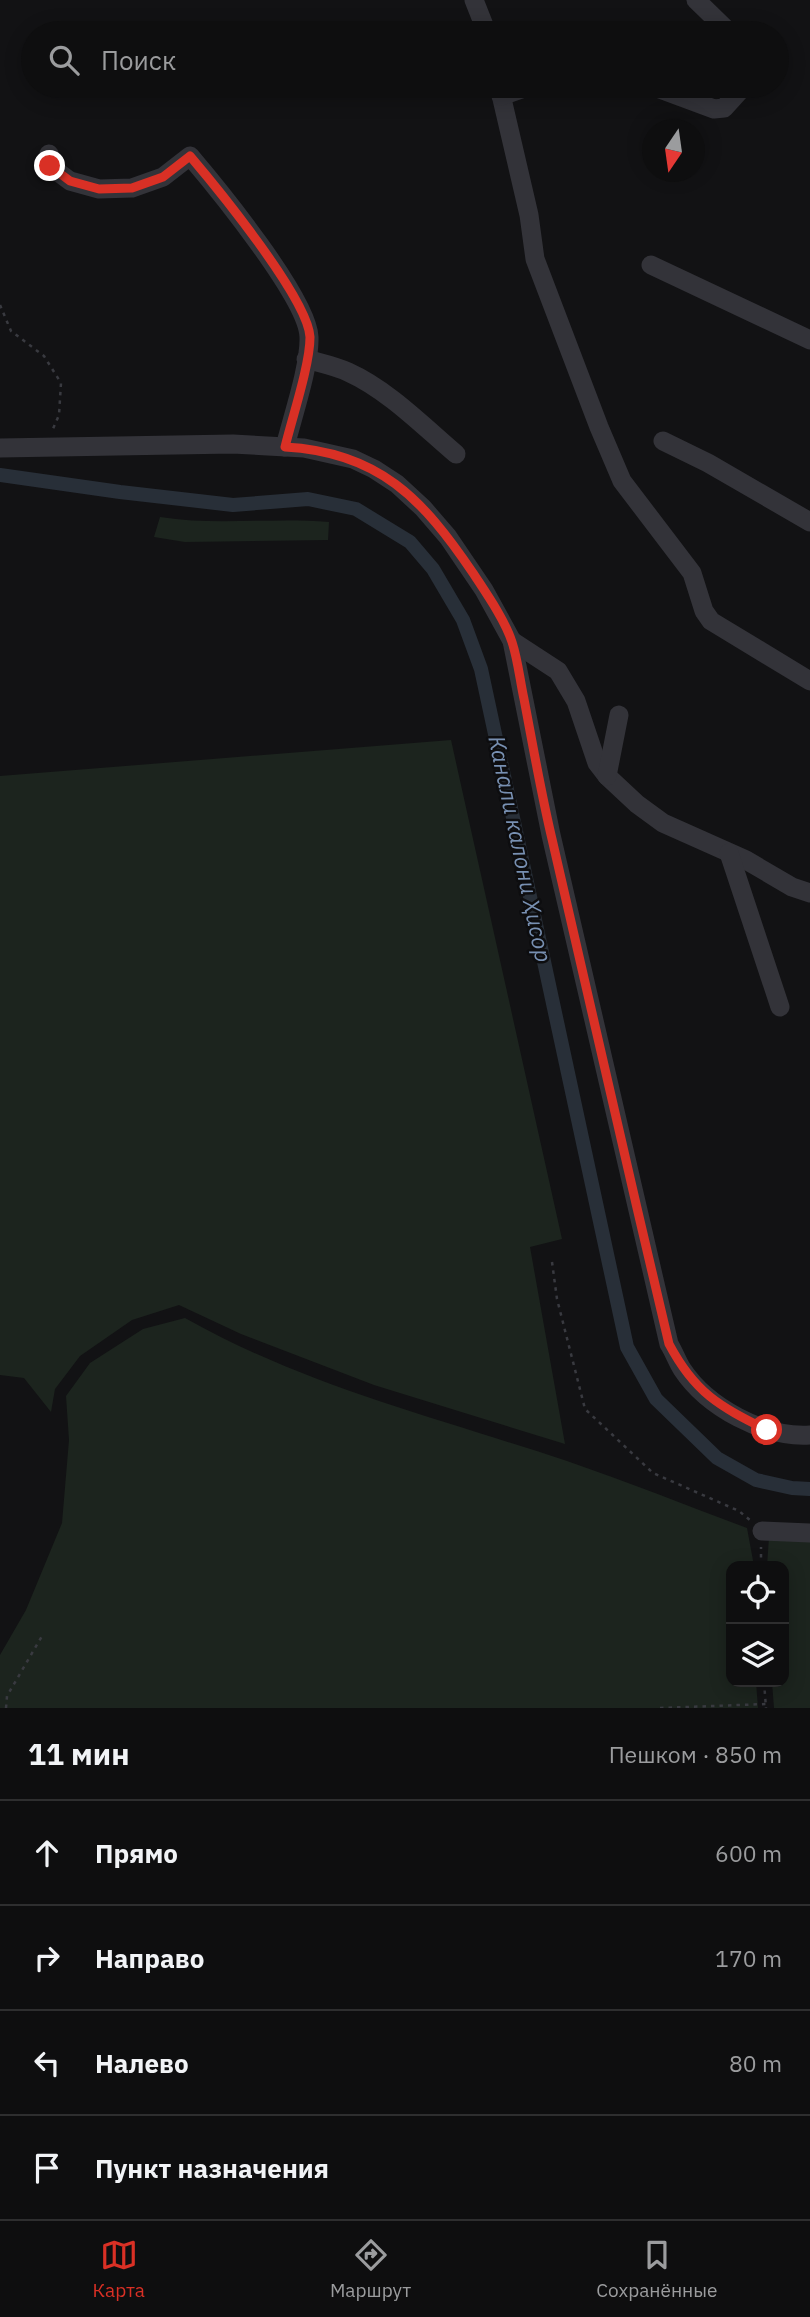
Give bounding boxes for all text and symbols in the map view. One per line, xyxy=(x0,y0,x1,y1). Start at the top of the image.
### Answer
search box xyxy=(21,21,789,98)
icon: search xyxy=(45,41,83,79)
text: Поиск xyxy=(101,43,176,77)
north arrow xyxy=(642,119,705,182)
route end xyxy=(34,150,65,181)
water label: Канали калони Ҳисор xyxy=(482,733,560,965)
route start xyxy=(751,1414,782,1445)
map controls xyxy=(726,1561,789,1687)
button: locate xyxy=(726,1561,789,1624)
button: layers xyxy=(726,1624,789,1687)
text: 11 мин xyxy=(28,1734,130,1773)
text: Пешком · 850 m xyxy=(609,1739,782,1769)
icon: ahead xyxy=(28,1834,66,1872)
text: Прямо xyxy=(95,1836,178,1870)
text: 600 m xyxy=(715,1838,782,1868)
icon: right xyxy=(28,1939,66,1977)
text: Направо xyxy=(95,1941,204,1975)
text: 170 m xyxy=(715,1943,782,1973)
icon: left xyxy=(28,2044,66,2082)
text: Налево xyxy=(95,2046,189,2080)
text: 80 m xyxy=(729,2048,782,2078)
icon: arrive xyxy=(28,2149,66,2187)
text: Пункт назначения xyxy=(95,2151,329,2185)
tab: Карта xyxy=(93,2236,145,2302)
tab: Маршрут xyxy=(330,2236,411,2302)
tab: Сохранённые xyxy=(596,2236,717,2302)

